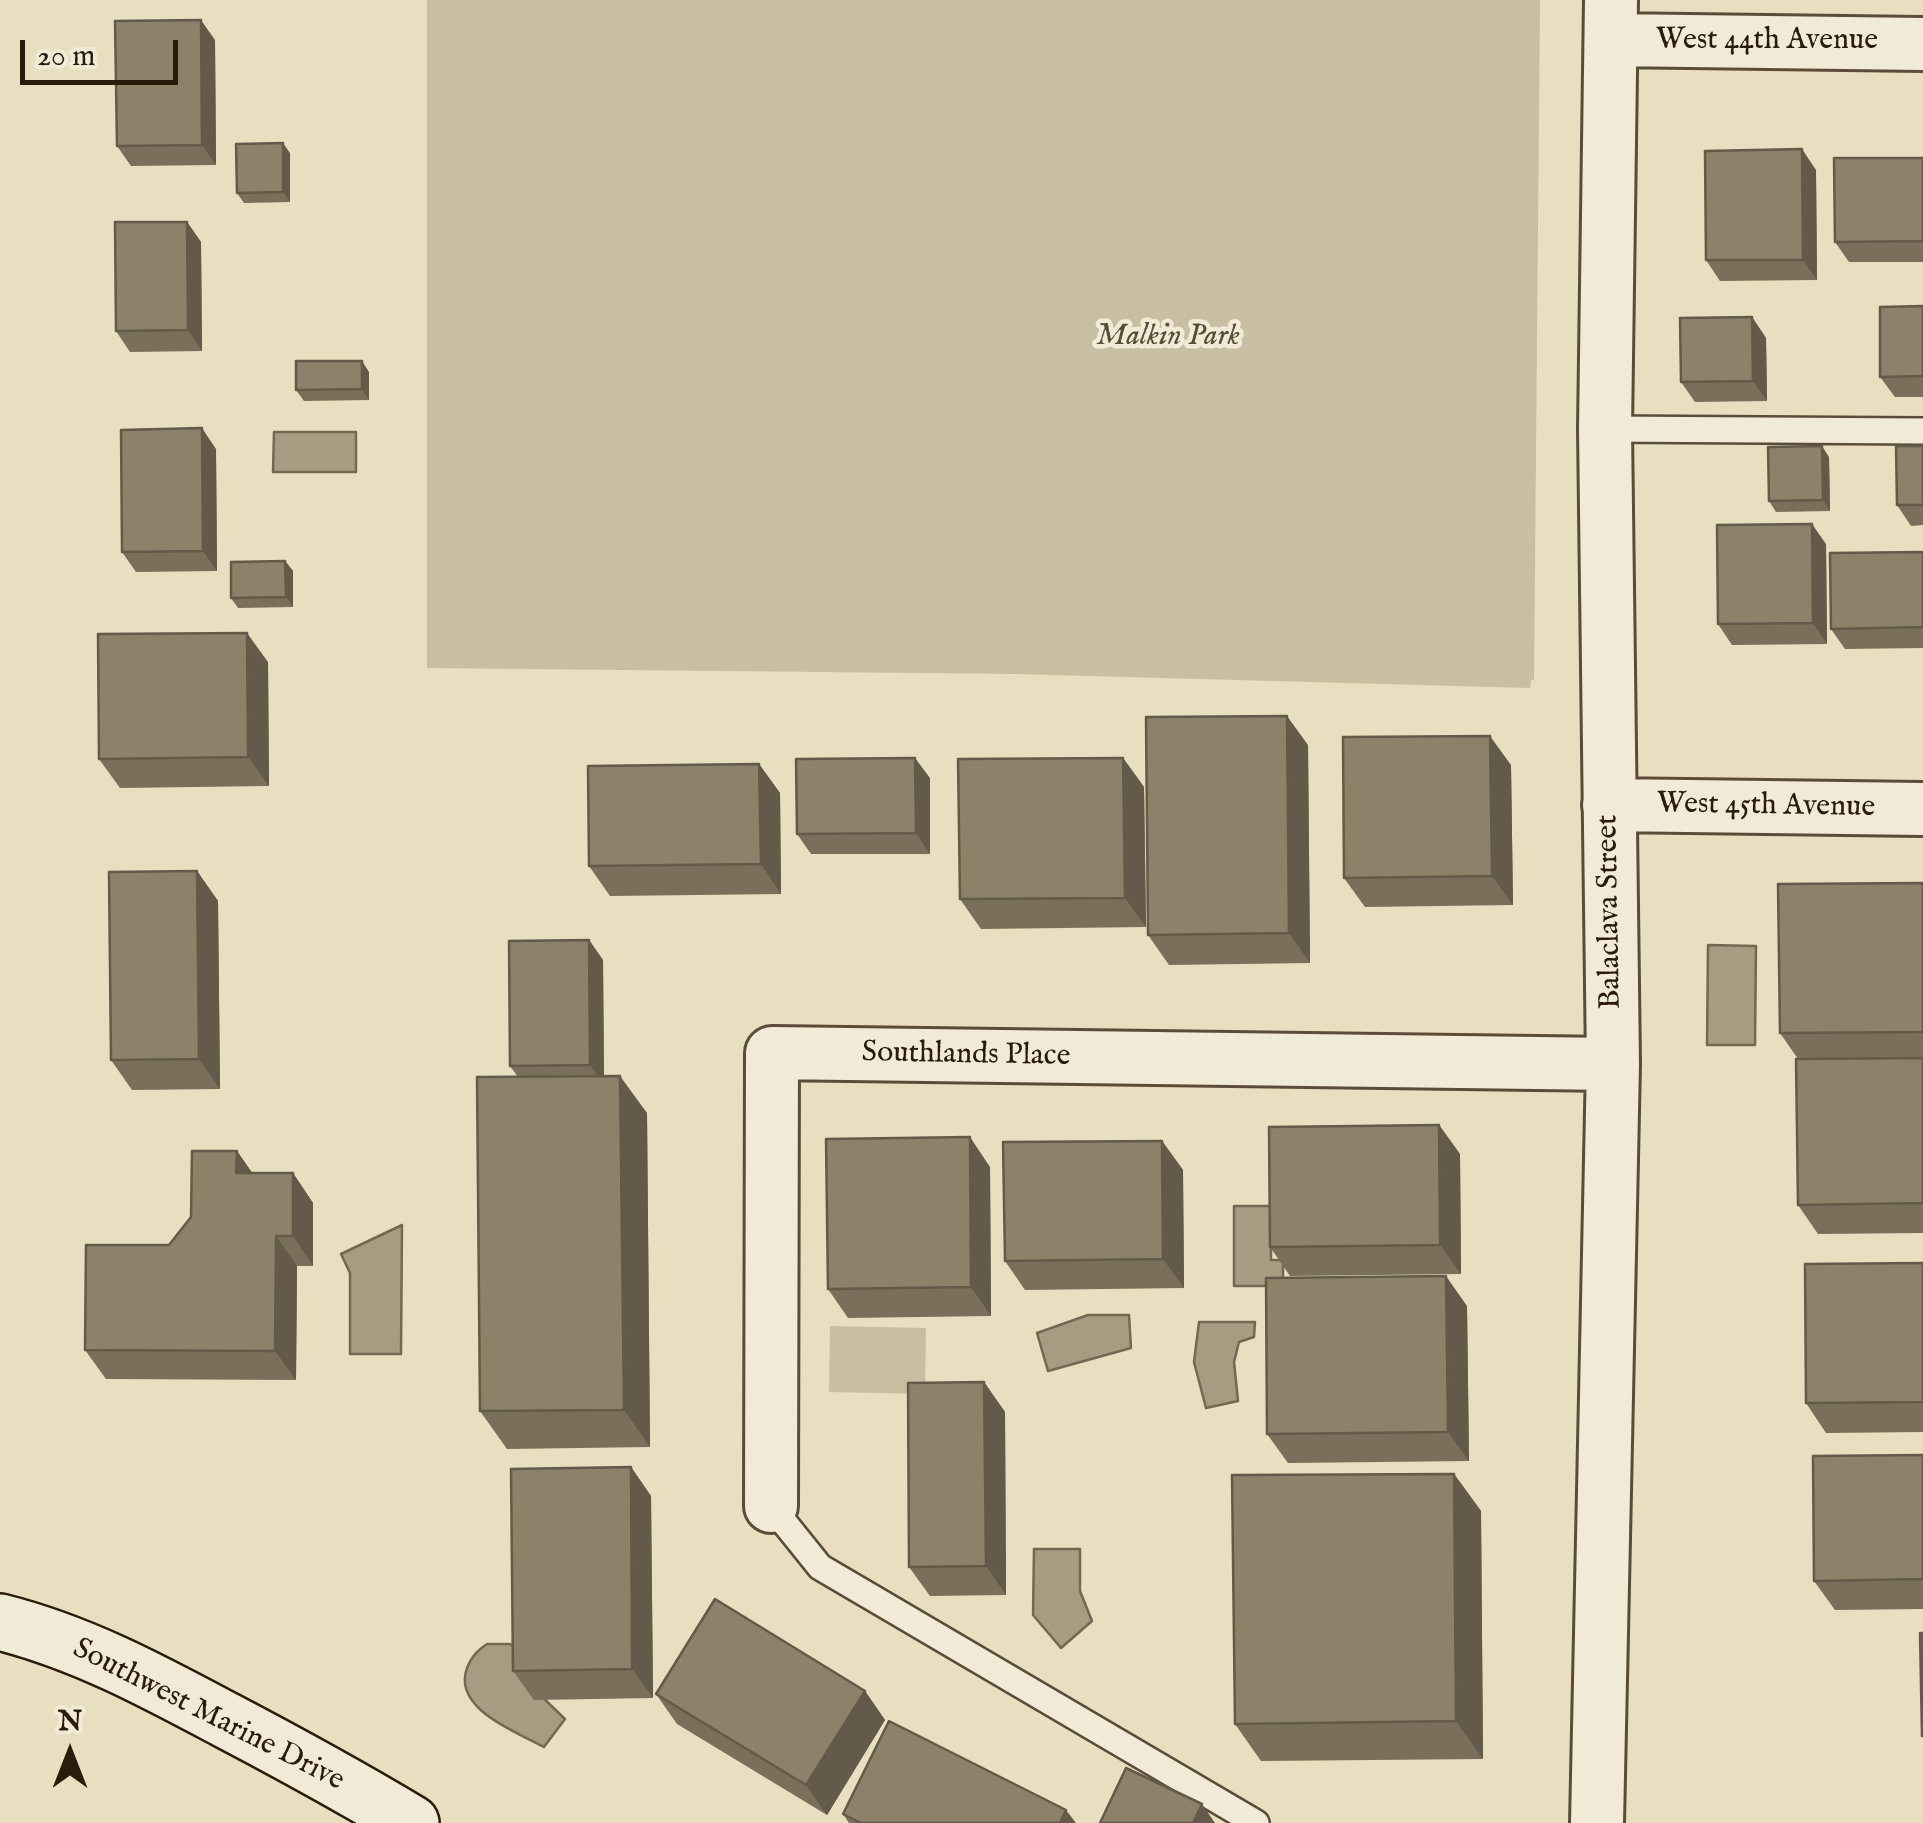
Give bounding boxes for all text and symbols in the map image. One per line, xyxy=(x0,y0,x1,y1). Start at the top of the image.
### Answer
scale bar xyxy=(25,20,182,82)
street label: West 44th Avenue xyxy=(1656,24,1878,60)
text: 20 m xyxy=(37,38,96,76)
park label: Malkin Park xyxy=(1096,320,1240,356)
street label: West 45th Avenue xyxy=(1657,787,1875,827)
street label: Balaclava Street xyxy=(1591,814,1631,1010)
street label: Southlands Place xyxy=(861,1036,1071,1076)
street label: Southwest Marine Drive xyxy=(66,1632,350,1800)
north arrow xyxy=(20,1703,120,1803)
text: N xyxy=(58,1705,82,1740)

